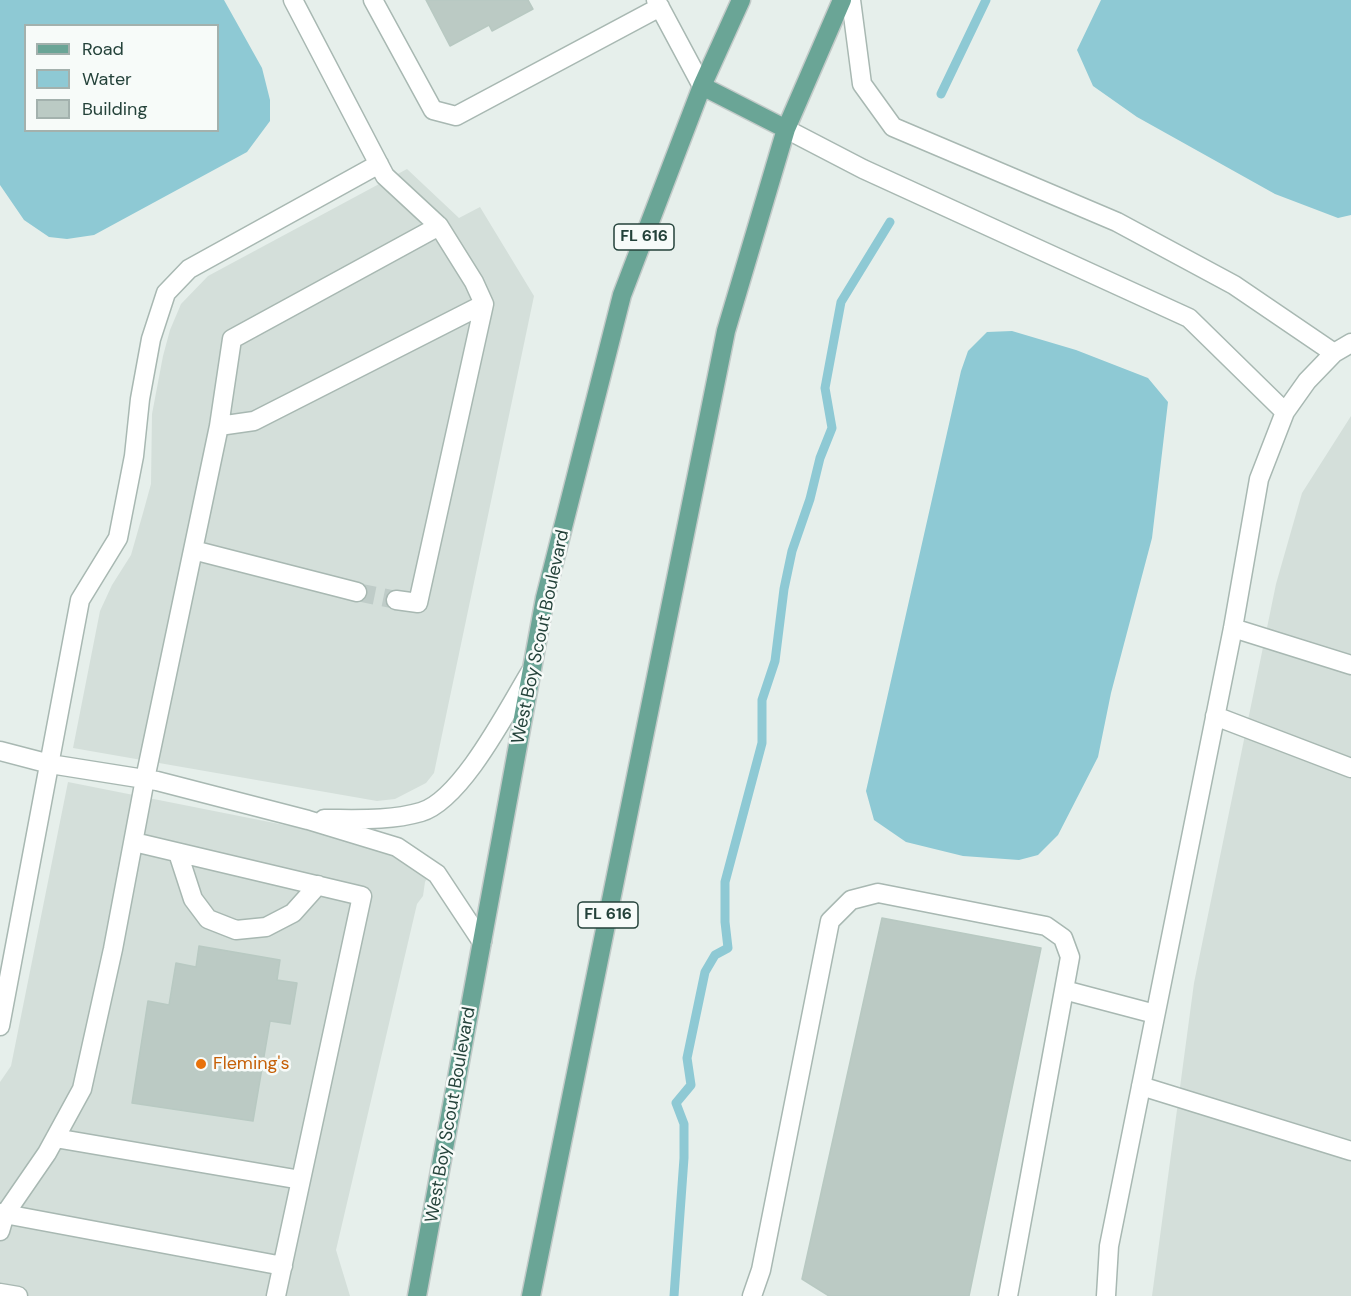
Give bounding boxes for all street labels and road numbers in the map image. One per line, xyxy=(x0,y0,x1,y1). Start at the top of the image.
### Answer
road number: FL 616 xyxy=(614,224,674,250)
street label: West Boy Scout Boulevard xyxy=(508,528,574,746)
road number: FL 616 xyxy=(578,902,638,928)
street label: West Boy Scout Boulevard xyxy=(421,1006,481,1224)

